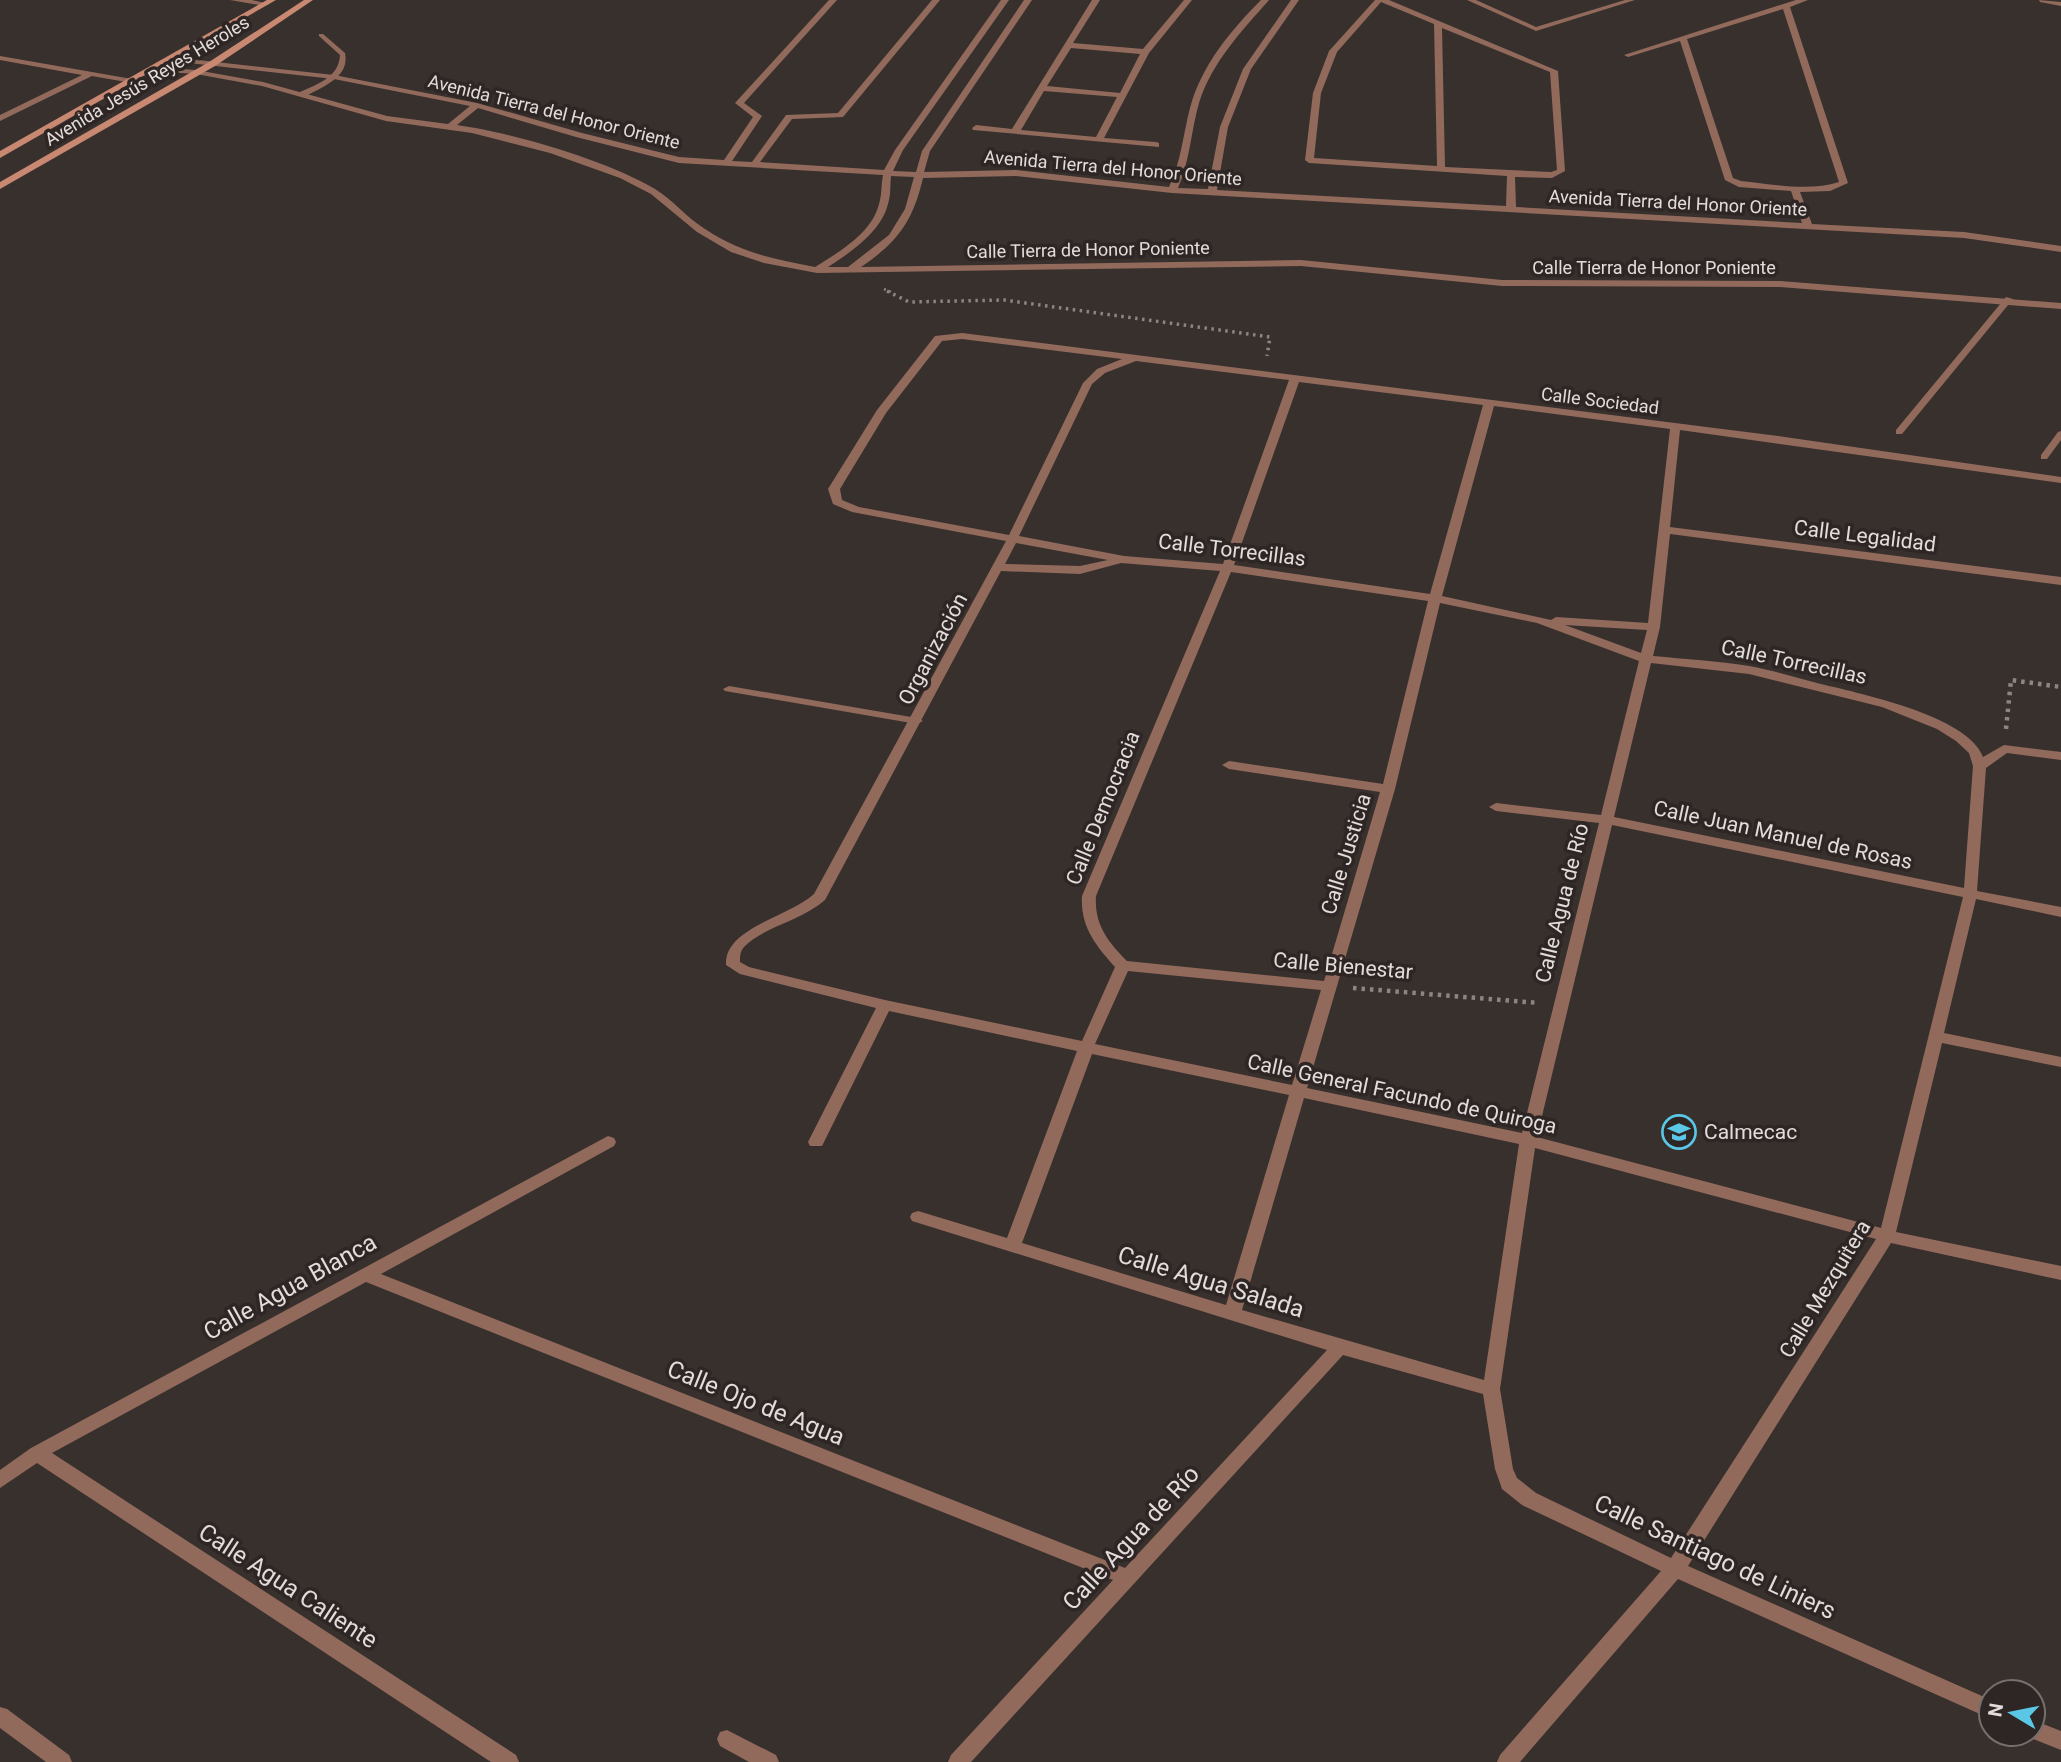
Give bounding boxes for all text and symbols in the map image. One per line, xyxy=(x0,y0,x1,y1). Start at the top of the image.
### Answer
street label: Avenida Jesús Reyes Heroles xyxy=(41,11,253,150)
street label: Avenida Tierra del Honor Oriente xyxy=(426,70,682,153)
street label: Avenida Tierra del Honor Oriente xyxy=(983,146,1243,189)
street label: Avenida Tierra del Honor Oriente xyxy=(1548,185,1808,220)
street label: Calle Tierra de Honor Poniente xyxy=(966,237,1210,262)
street label: Calle Tierra de Honor Poniente xyxy=(1532,257,1776,278)
street label: Calle Sociedad xyxy=(1540,383,1660,418)
street label: Calle Legalidad xyxy=(1793,515,1937,557)
street label: Calle Torrecillas xyxy=(1157,529,1307,571)
street label: Organización xyxy=(894,589,972,709)
street label: Calle Torrecillas xyxy=(1719,635,1869,689)
street label: Calle Democracia xyxy=(1061,728,1145,888)
street label: Calle Justicia xyxy=(1316,791,1376,917)
street label: Calle Juan Manuel de Rosas xyxy=(1652,796,1914,874)
street label: Calle Agua de Río xyxy=(1531,821,1593,985)
street label: Calle Bienestar xyxy=(1272,948,1414,984)
street label: Calle General Facundo de Quiroga xyxy=(1245,1049,1559,1139)
school or university icon: Calmecac xyxy=(1660,1113,1698,1151)
place label: Calmecac xyxy=(1704,1120,1797,1144)
street label: Calle Mezquitera xyxy=(1775,1216,1875,1362)
street label: Calle Agua Blanca xyxy=(199,1228,381,1346)
street label: Calle Agua Salada xyxy=(1115,1240,1307,1324)
street label: Calle Ojo de Agua xyxy=(663,1355,849,1451)
street label: Calle Agua de Río xyxy=(1057,1460,1205,1616)
street label: Calle Santiago de Liniers xyxy=(1590,1489,1840,1625)
street label: Calle Agua Caliente xyxy=(193,1518,383,1654)
north arrow xyxy=(1977,1678,2047,1748)
text: N xyxy=(1983,1702,2008,1719)

